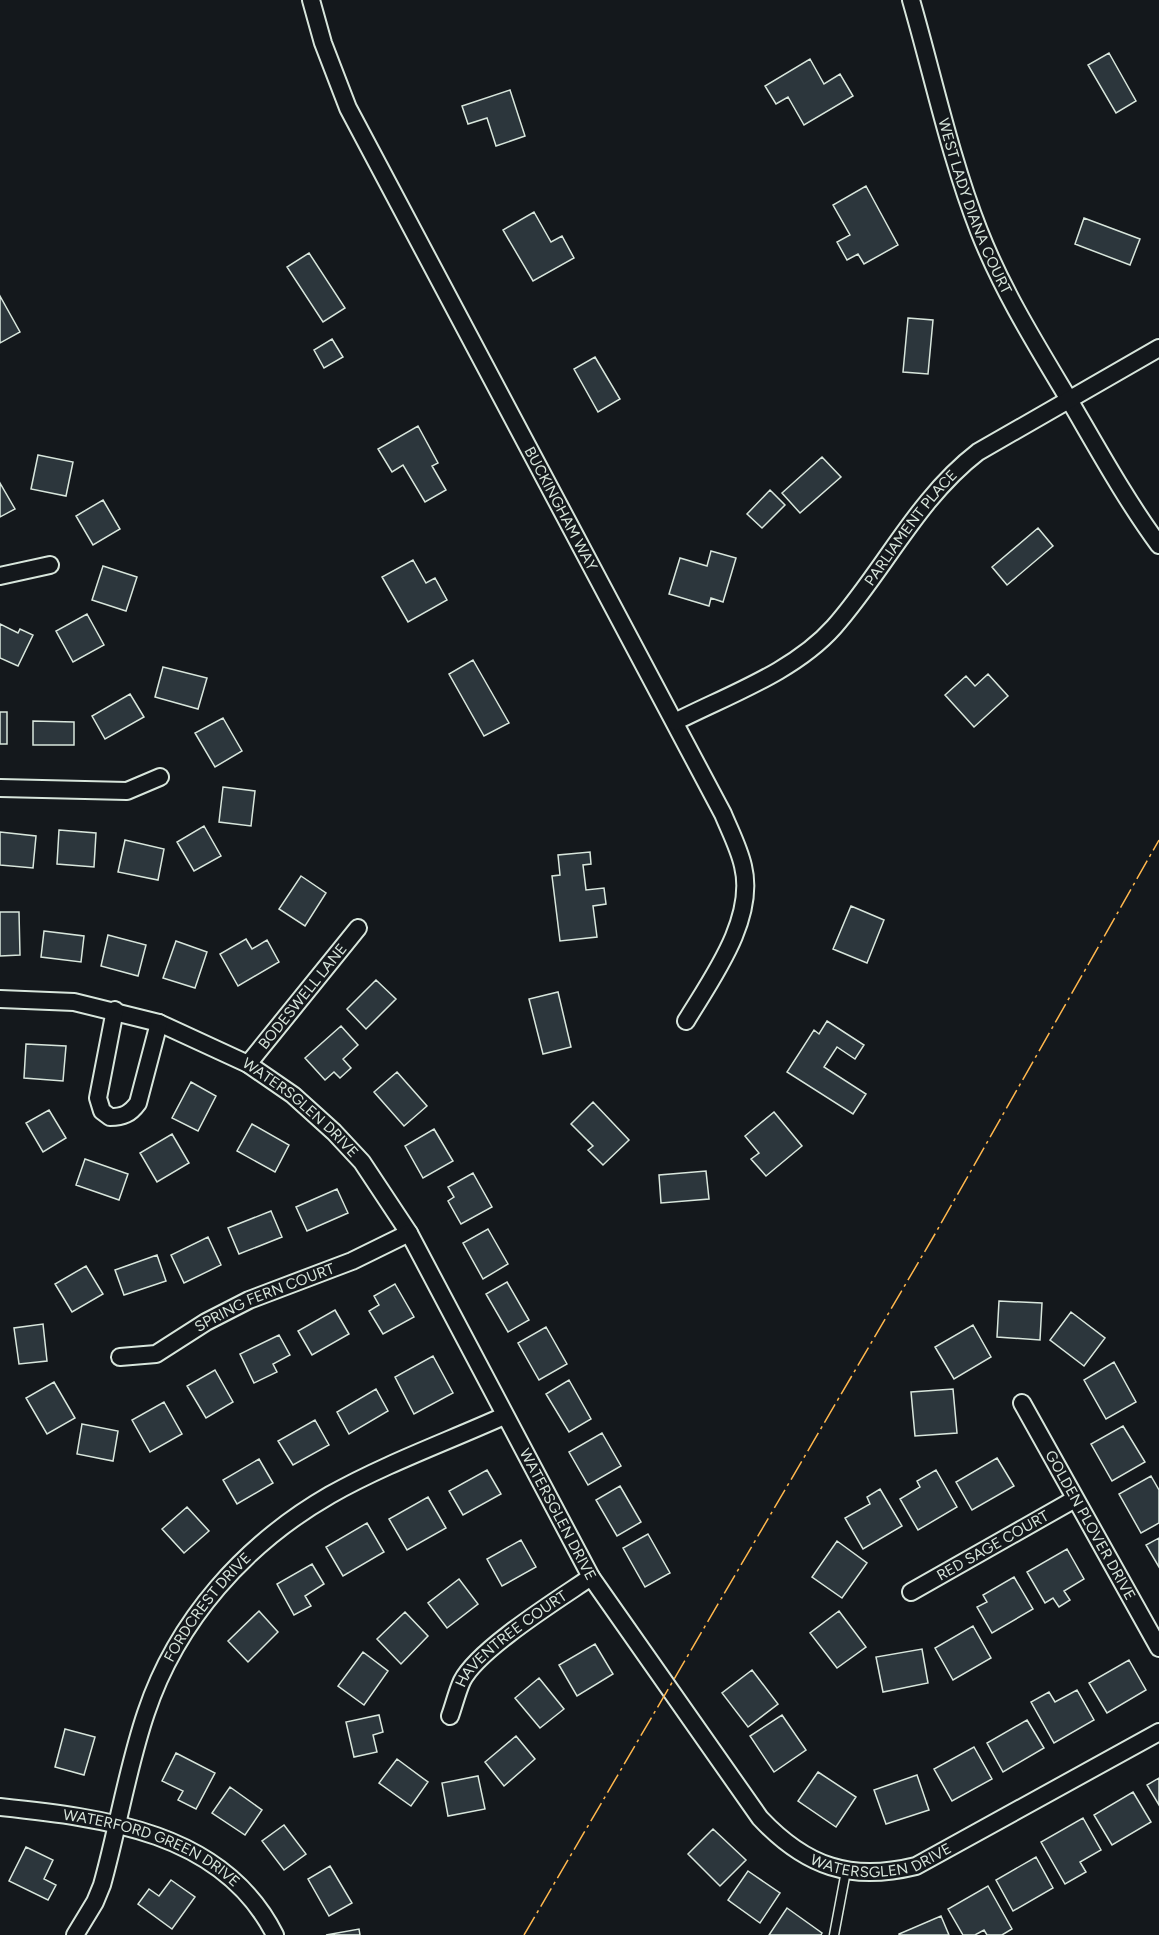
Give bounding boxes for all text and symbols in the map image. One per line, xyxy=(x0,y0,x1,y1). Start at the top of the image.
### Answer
street label: WEST LADY DIANA COURT xyxy=(934,116,1016,298)
street label: BUCKINGHAM WAY xyxy=(521,444,601,574)
street label: PARLIAMENT PLACE xyxy=(861,466,961,589)
street label: BODESWELL LANE xyxy=(255,940,351,1053)
street label: WATERSGLEN DRIVE xyxy=(239,1054,362,1161)
street label: SPRING FERN COURT xyxy=(191,1259,338,1336)
street label: WATERSGLEN DRIVE xyxy=(516,1446,600,1583)
street label: GOLDEN PLOVER DRIVE xyxy=(1041,1447,1139,1603)
street label: RED SAGE COURT xyxy=(934,1506,1053,1585)
street label: FORDCREST DRIVE xyxy=(160,1549,255,1665)
street label: HAVENTREE COURT xyxy=(451,1586,571,1690)
street label: WATERFORD GREEN DRIVE xyxy=(62,1806,244,1891)
street label: WATERSGLEN DRIVE xyxy=(808,1839,954,1881)

